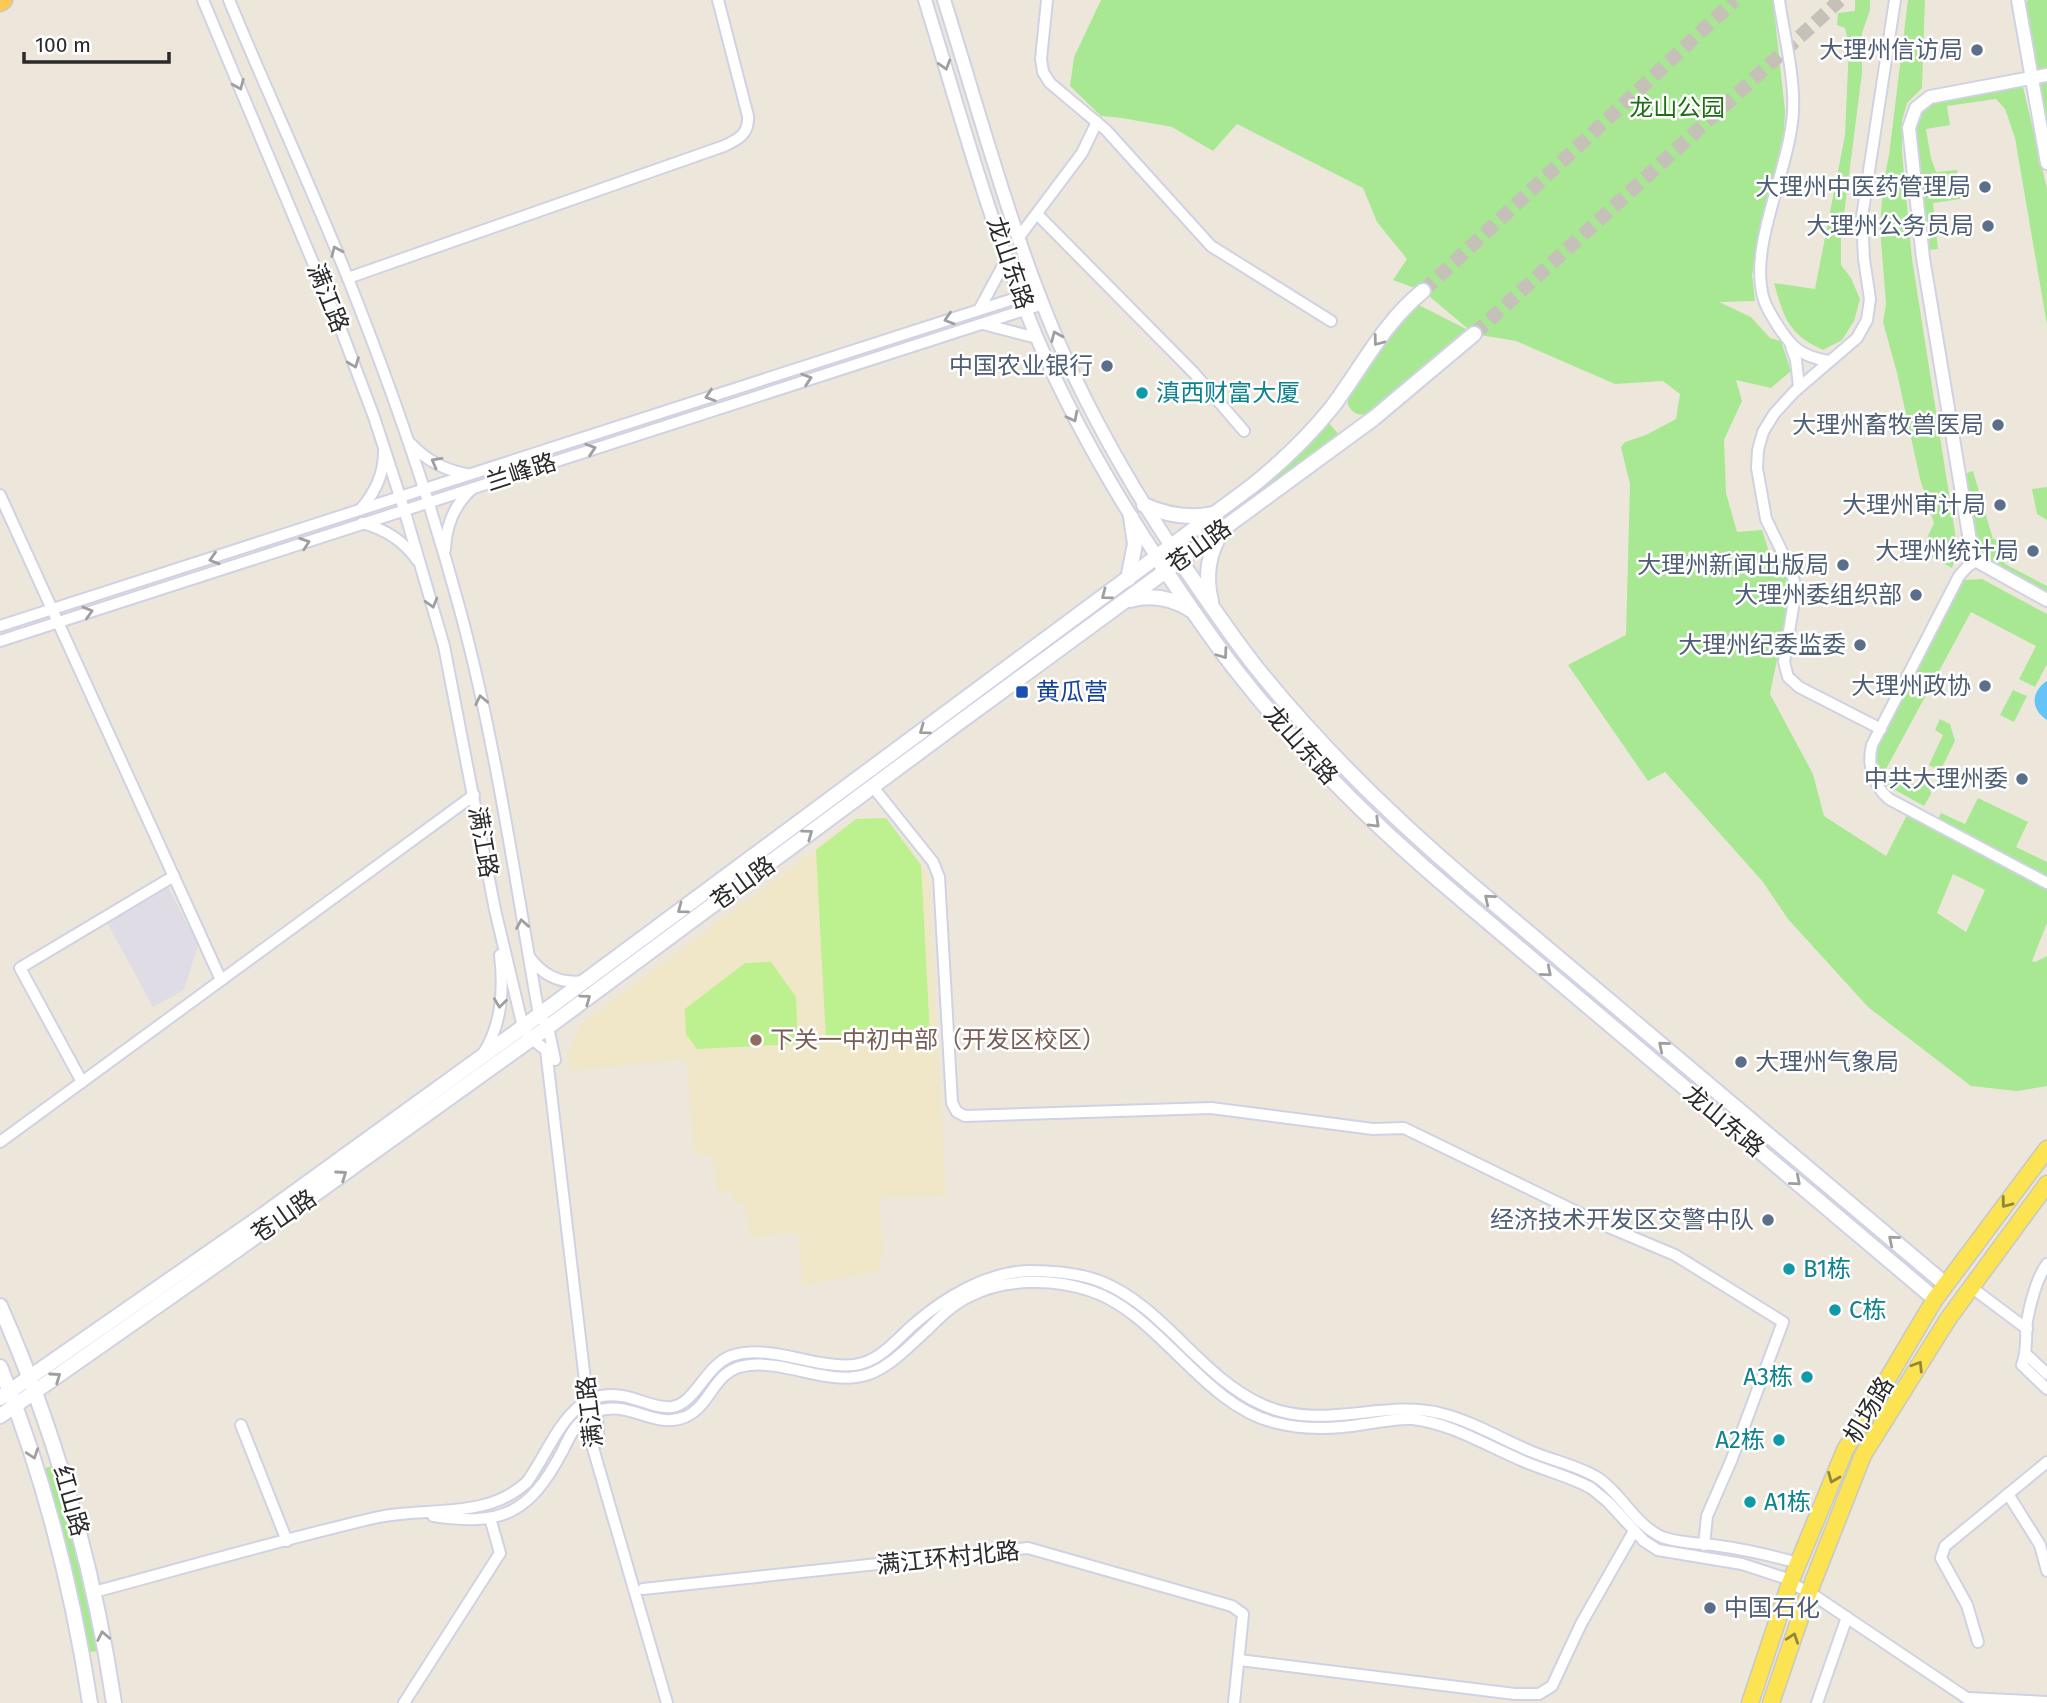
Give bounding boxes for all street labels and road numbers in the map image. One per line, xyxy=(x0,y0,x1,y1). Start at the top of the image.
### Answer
street label: 龙山东路 xyxy=(981,213,1039,313)
street label: 满江路 xyxy=(302,259,354,337)
street label: 兰峰路 xyxy=(482,448,560,496)
street label: 苍山路 xyxy=(1162,514,1236,578)
street label: 龙山东路 xyxy=(1258,700,1344,790)
street label: 满江路 xyxy=(463,804,503,880)
street label: 苍山路 xyxy=(706,851,780,915)
street label: 龙山东路 xyxy=(1678,1079,1770,1163)
street label: 苍山路 xyxy=(246,1184,322,1248)
street label: 机场路 xyxy=(1838,1372,1900,1448)
street label: 满江路 xyxy=(572,1375,608,1449)
street label: 红山路 xyxy=(48,1463,94,1539)
street label: 满江环村北路 xyxy=(875,1537,1021,1579)

